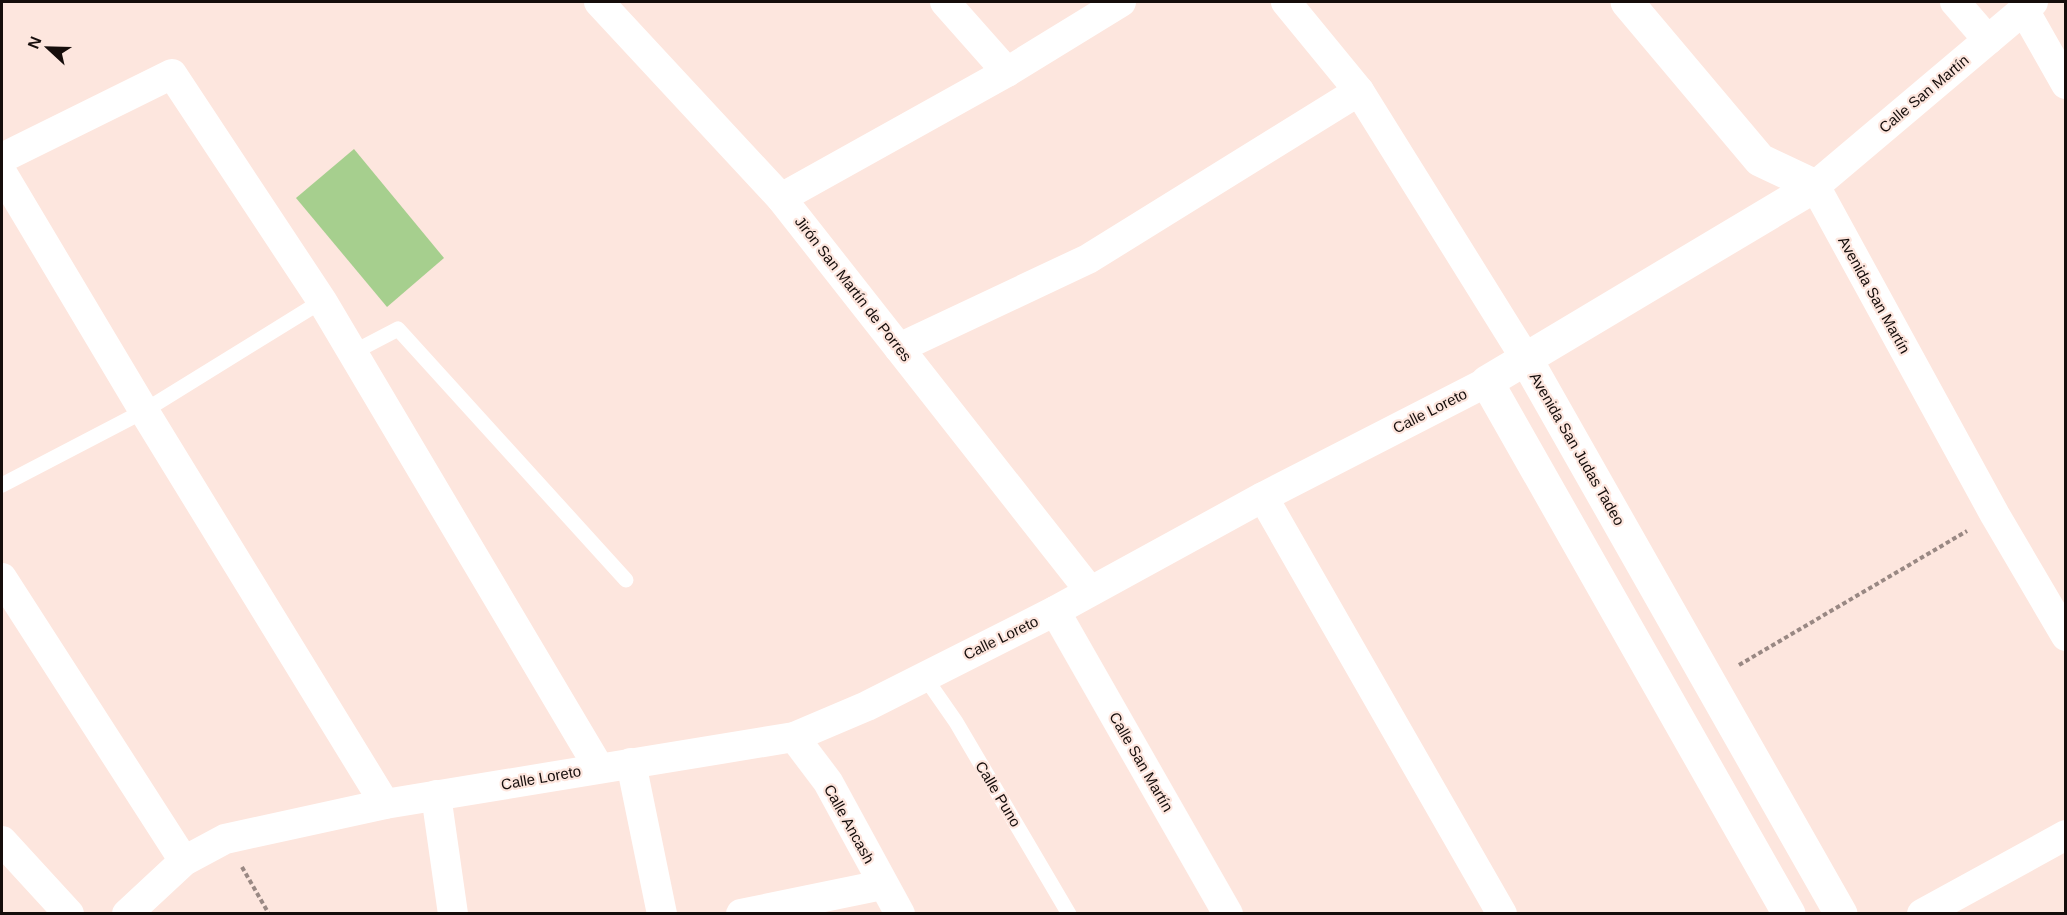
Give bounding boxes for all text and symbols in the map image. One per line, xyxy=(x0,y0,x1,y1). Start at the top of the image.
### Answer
north arrow xyxy=(18,18,78,78)
text: N xyxy=(25,34,45,51)
street label: Calle San Martín xyxy=(1875,51,1972,136)
street label: Jirón San Martín de Porres xyxy=(792,213,915,365)
street label: Avenida San Martín xyxy=(1835,233,1914,356)
street label: Avenida San Judas Tadeo xyxy=(1527,369,1628,528)
street label: Calle Loreto xyxy=(1390,385,1470,436)
street label: Calle Loreto xyxy=(961,612,1041,663)
street label: Calle San Martín xyxy=(1106,709,1177,814)
street label: Calle Puno xyxy=(972,758,1025,830)
street label: Calle Loreto xyxy=(500,762,582,793)
street label: Calle Ancash xyxy=(821,781,878,866)

